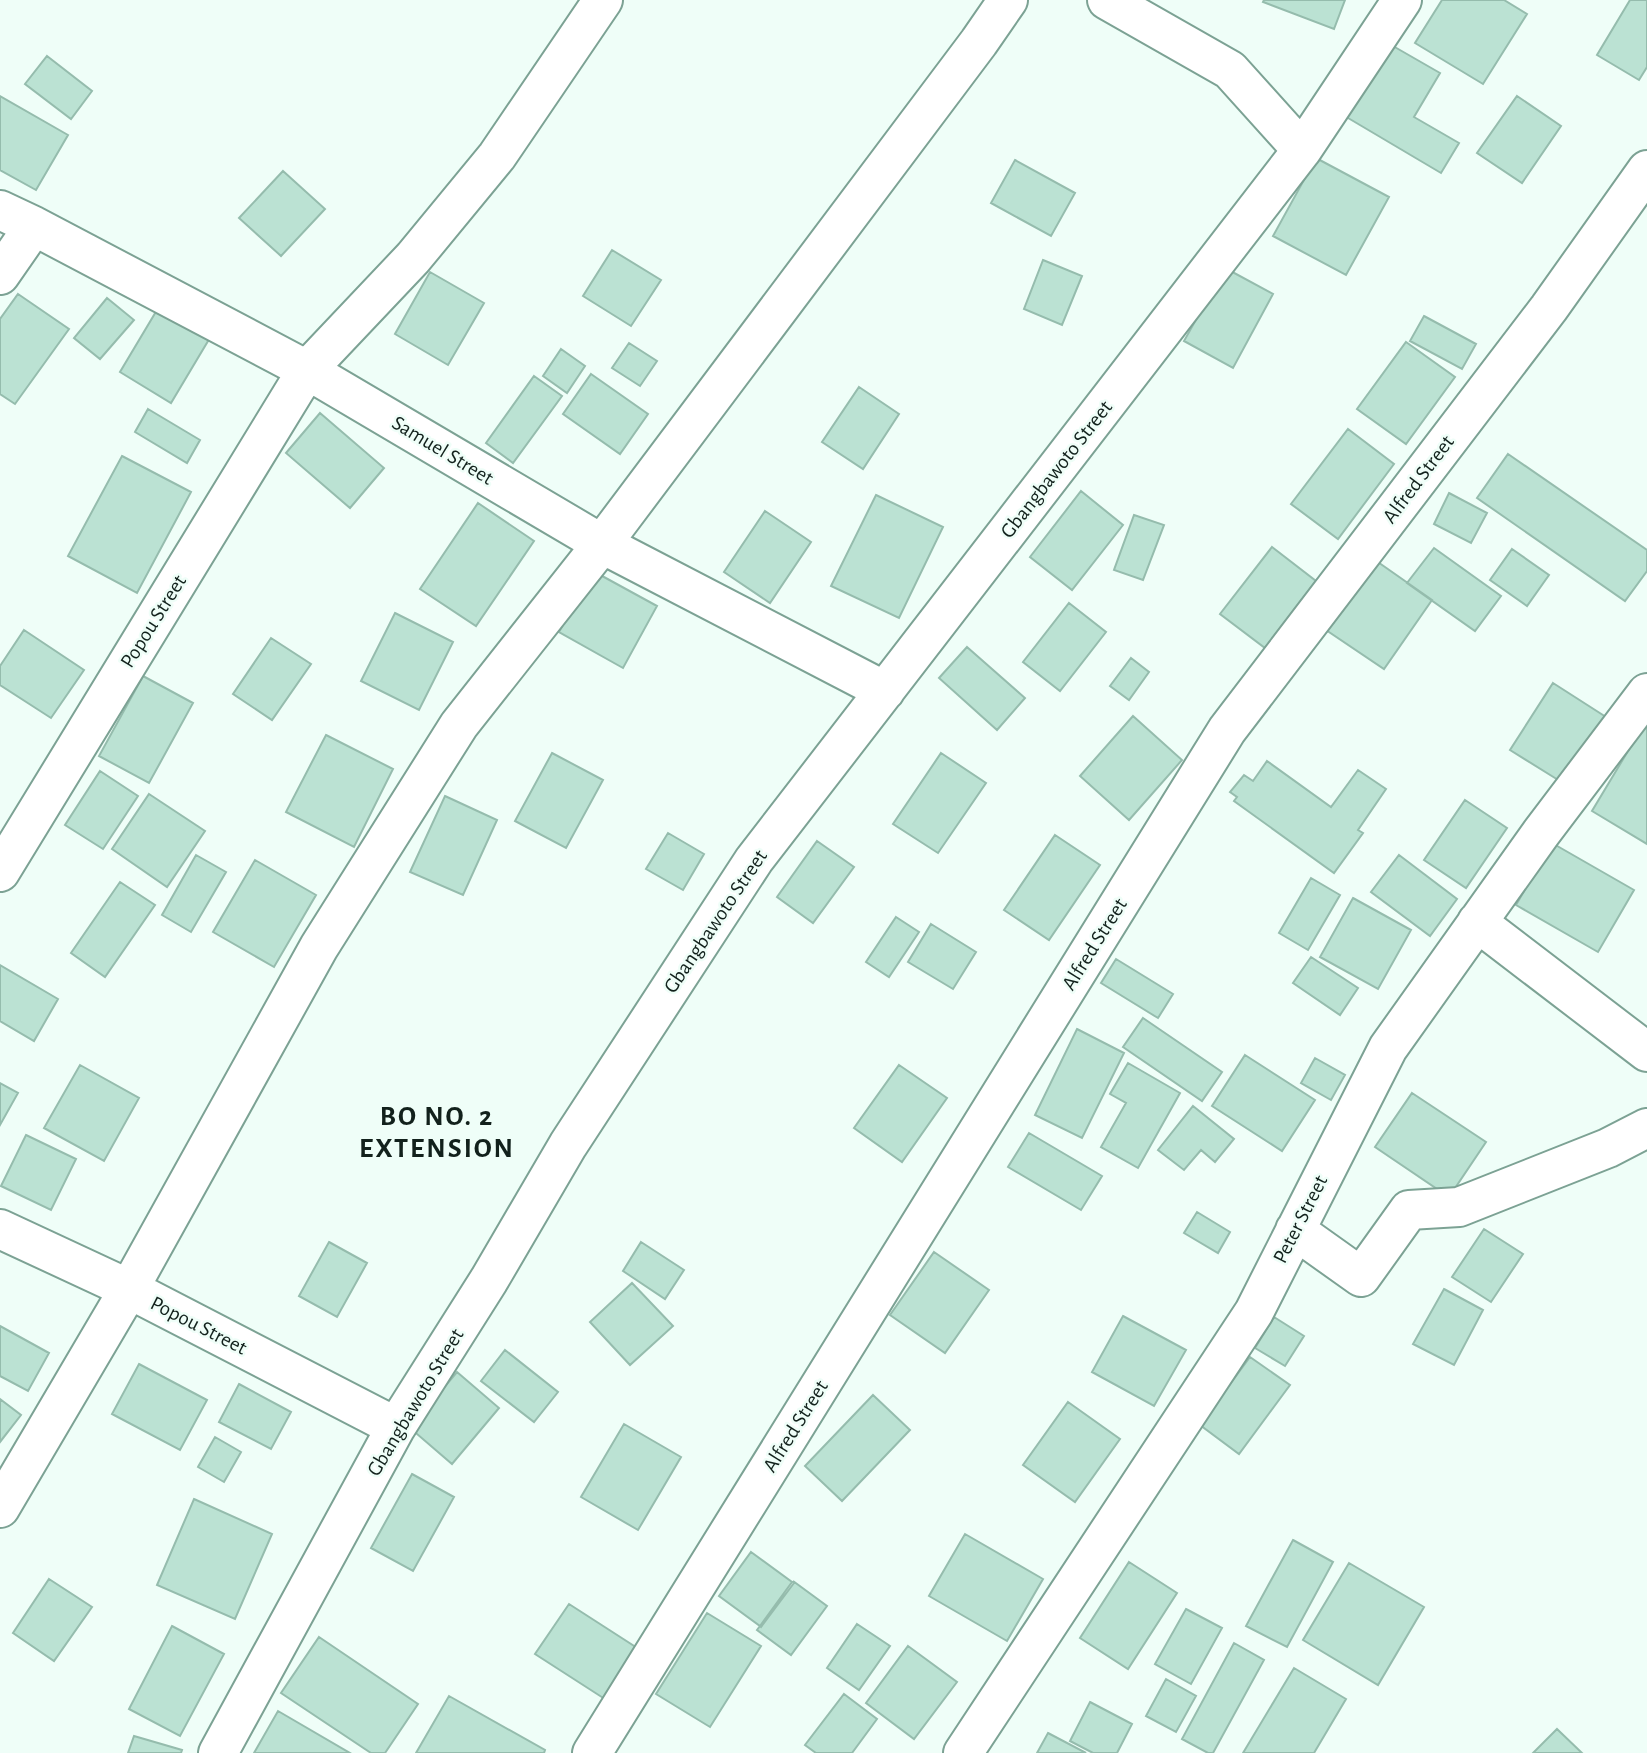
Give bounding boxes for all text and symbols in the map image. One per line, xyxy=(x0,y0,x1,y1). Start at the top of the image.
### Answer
street label: Gbangbawoto Street xyxy=(996,397,1116,542)
street label: Samuel Street xyxy=(388,412,497,489)
street label: Alfred Street xyxy=(1379,431,1458,527)
street label: Popou Street xyxy=(117,571,190,671)
street label: Gbangbawoto Street xyxy=(660,846,771,997)
street label: Alfred Street xyxy=(1058,894,1131,994)
district label: BO NO. 2 EXTENSION xyxy=(359,1103,515,1163)
street label: Peter Street xyxy=(1269,1172,1332,1267)
street label: Popou Street xyxy=(147,1292,251,1359)
street label: Gbangbawoto Street xyxy=(363,1325,468,1480)
street label: Alfred Street xyxy=(759,1376,832,1476)

